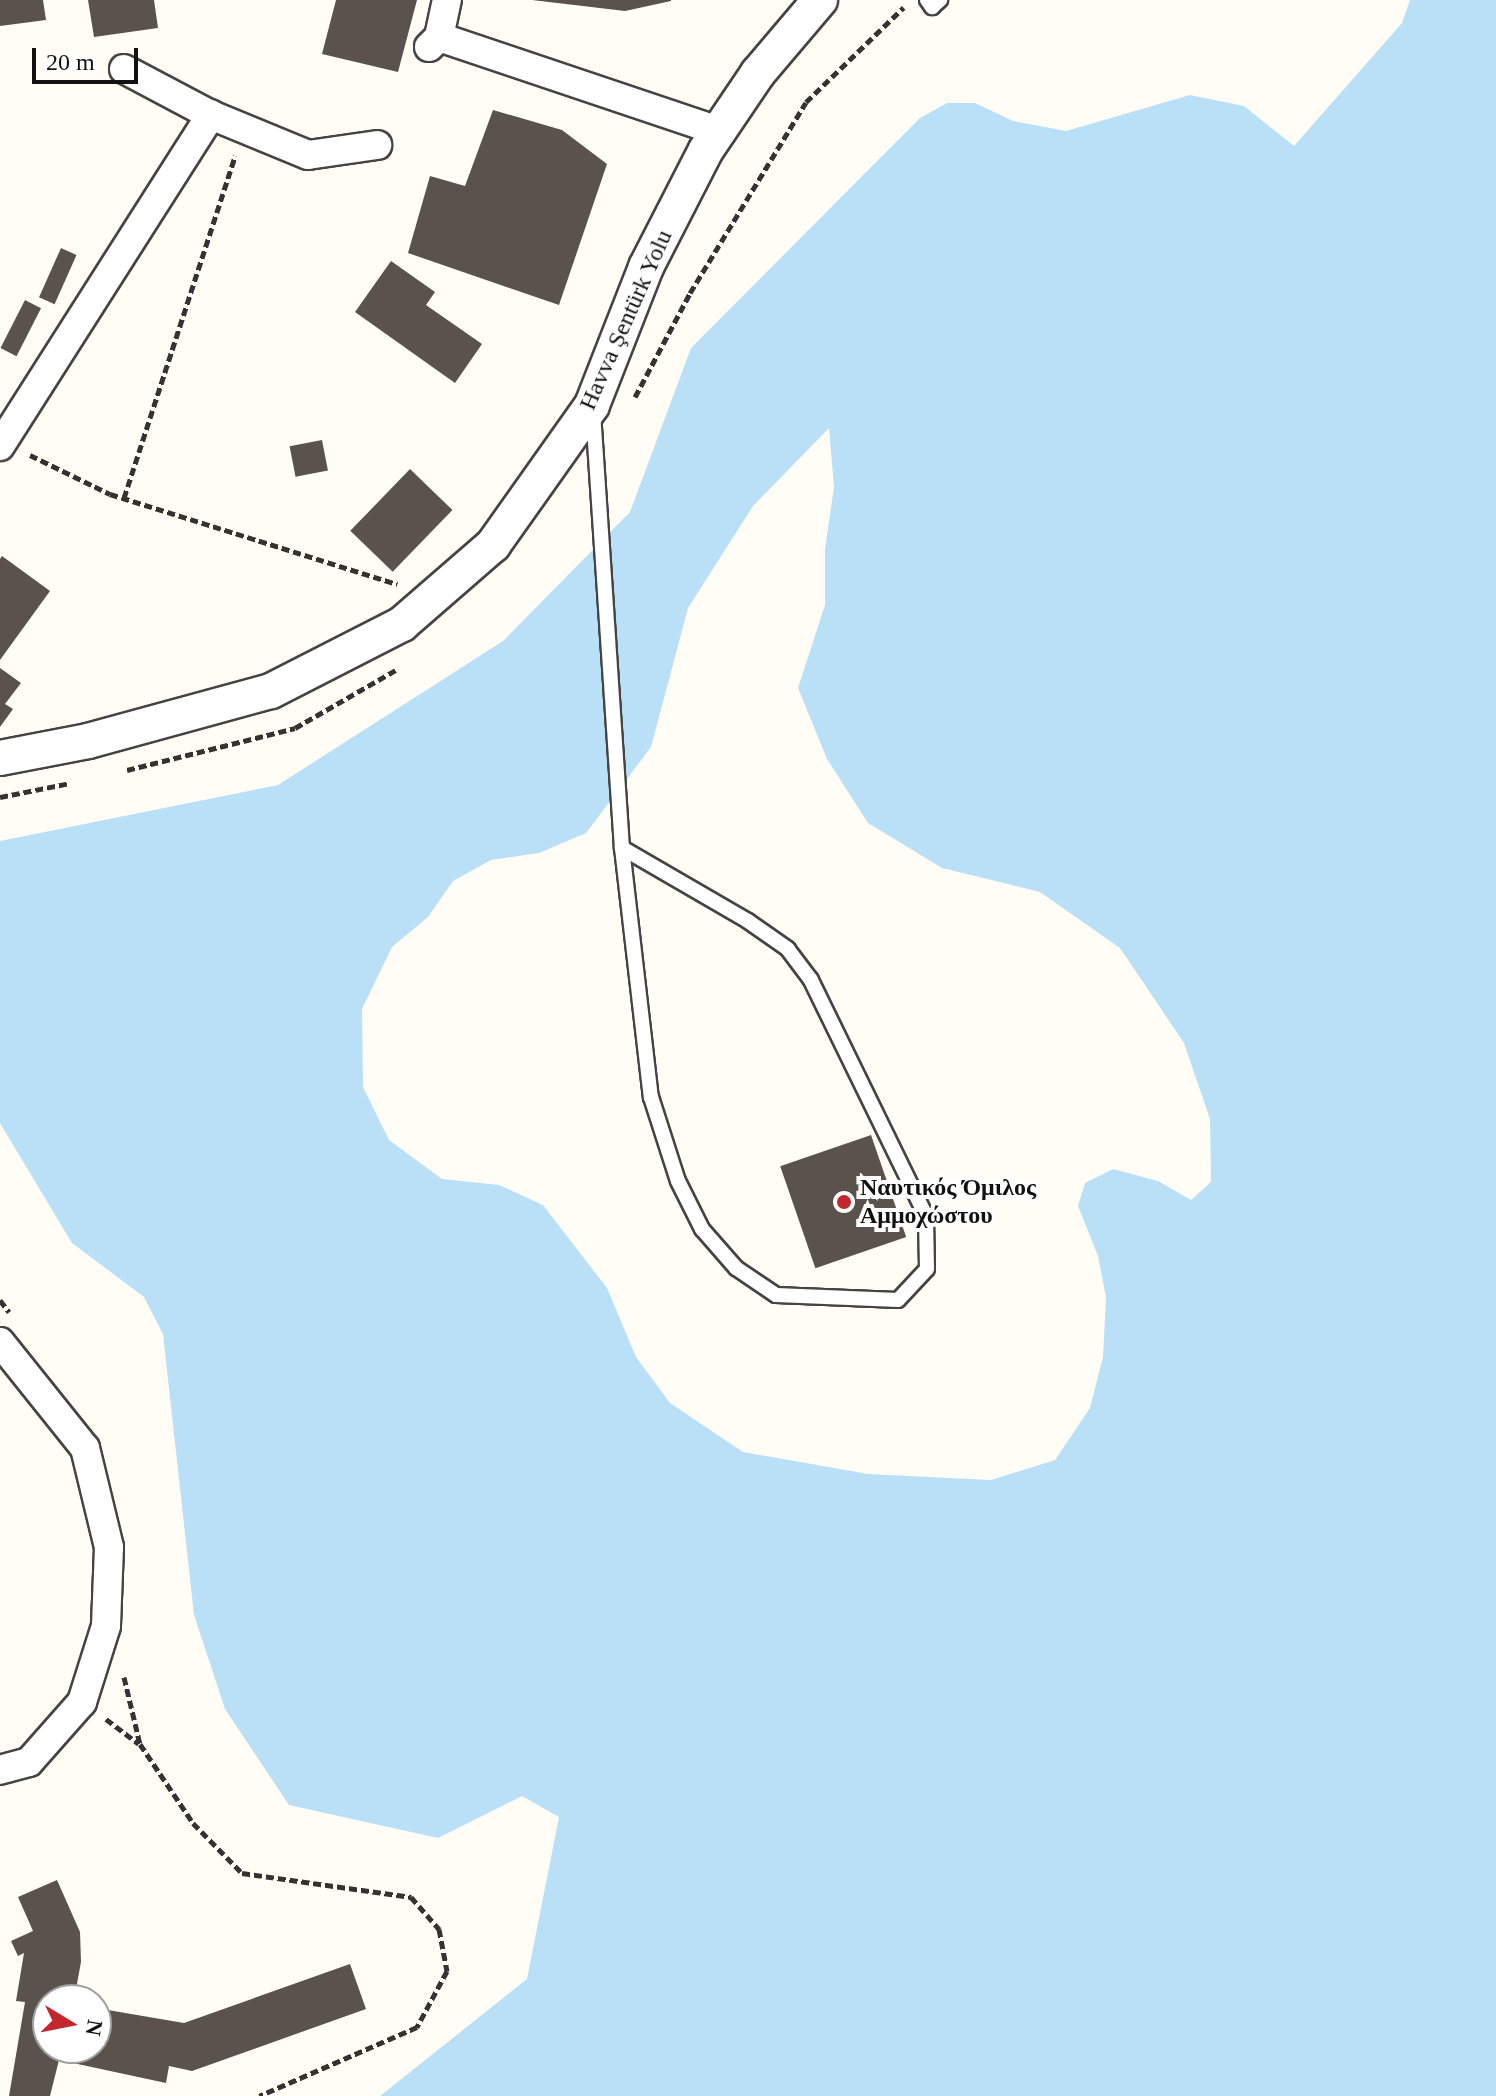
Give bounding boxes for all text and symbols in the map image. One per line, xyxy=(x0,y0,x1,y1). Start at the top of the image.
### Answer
scale bar xyxy=(36,32,142,82)
text: 20 m xyxy=(46,49,95,75)
street label: Havva Şentürk Yolu xyxy=(573,225,679,415)
place label: Ναυτικός Όμιλος Αμμοχώστου xyxy=(860,1174,1036,1230)
marker: Ναυτικός Όμιλος Αμμοχώστου xyxy=(835,1193,853,1211)
north arrow xyxy=(32,1984,112,2064)
text: N xyxy=(80,2018,108,2038)

